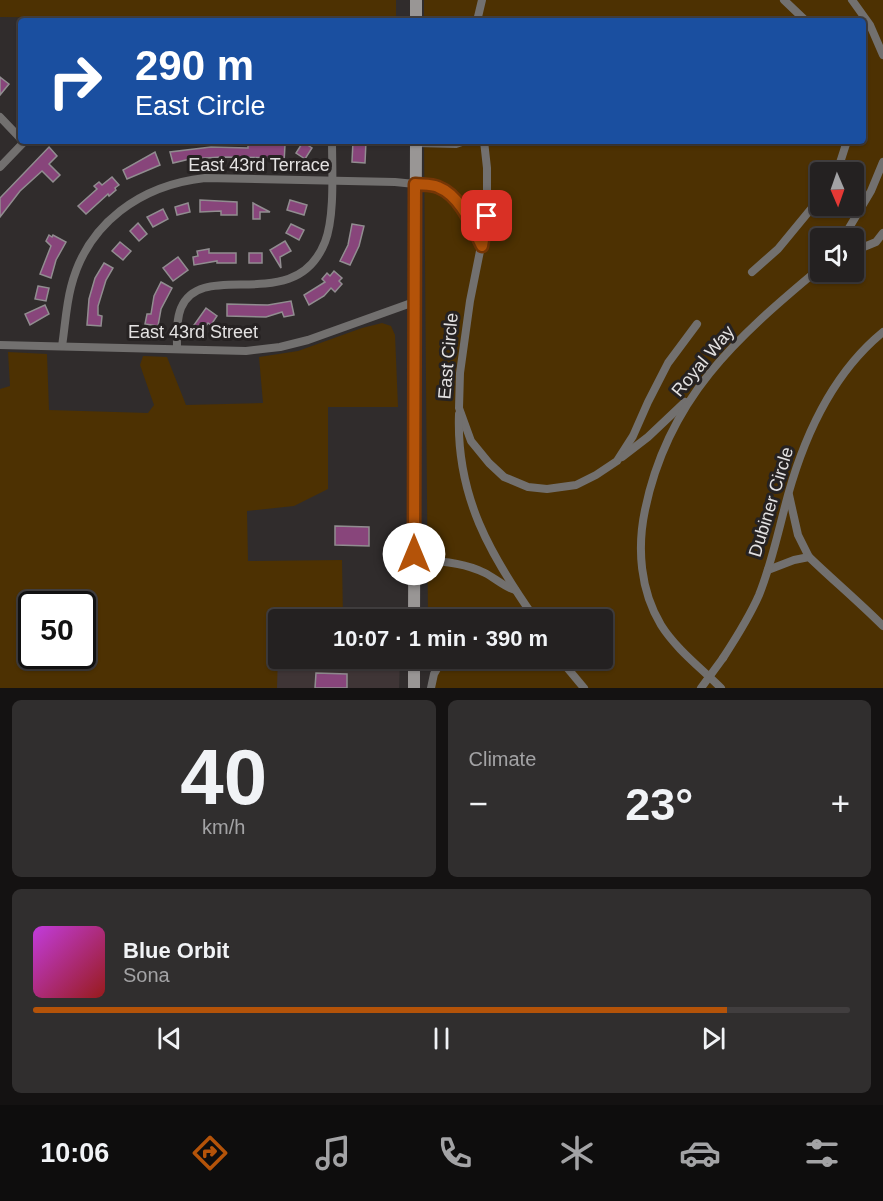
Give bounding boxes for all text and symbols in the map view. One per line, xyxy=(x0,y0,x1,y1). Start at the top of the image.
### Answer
icon: right xyxy=(36,42,114,120)
text: 290 m xyxy=(135,42,254,89)
text: East Circle xyxy=(135,91,266,121)
street label: East 43rd Terrace xyxy=(188,155,330,175)
north arrow xyxy=(810,162,864,216)
map controls xyxy=(810,162,864,282)
pin xyxy=(461,190,512,241)
icon: arrive xyxy=(470,199,503,232)
button: sound xyxy=(810,228,864,282)
street label: East Circle xyxy=(434,312,462,400)
street label: Royal Way xyxy=(668,321,738,401)
street label: East 43rd Street xyxy=(128,322,258,342)
street label: Dubiner Circle xyxy=(745,445,797,559)
position arrow xyxy=(382,522,446,586)
speed limit sign: 50 xyxy=(18,591,96,669)
text: 10:07 · 1 min · 390 m xyxy=(333,626,548,651)
text: 40 xyxy=(180,733,267,821)
text: Climate xyxy=(469,748,536,770)
text: 23° xyxy=(625,779,693,830)
text: − xyxy=(469,785,488,822)
text: + xyxy=(831,785,850,822)
text: km/h xyxy=(202,816,245,838)
text: Blue Orbit xyxy=(123,938,229,963)
text: Sona xyxy=(123,964,170,986)
icon: previous xyxy=(153,1022,186,1055)
icon: pause xyxy=(425,1022,458,1055)
icon: next xyxy=(697,1022,730,1055)
icon: directions xyxy=(189,1132,231,1174)
icon: music xyxy=(312,1132,354,1174)
icon: phone xyxy=(434,1132,476,1174)
icon: climate xyxy=(556,1132,598,1174)
icon: car xyxy=(679,1132,721,1174)
icon: filters xyxy=(801,1132,843,1174)
text: 10:06 xyxy=(40,1138,109,1168)

